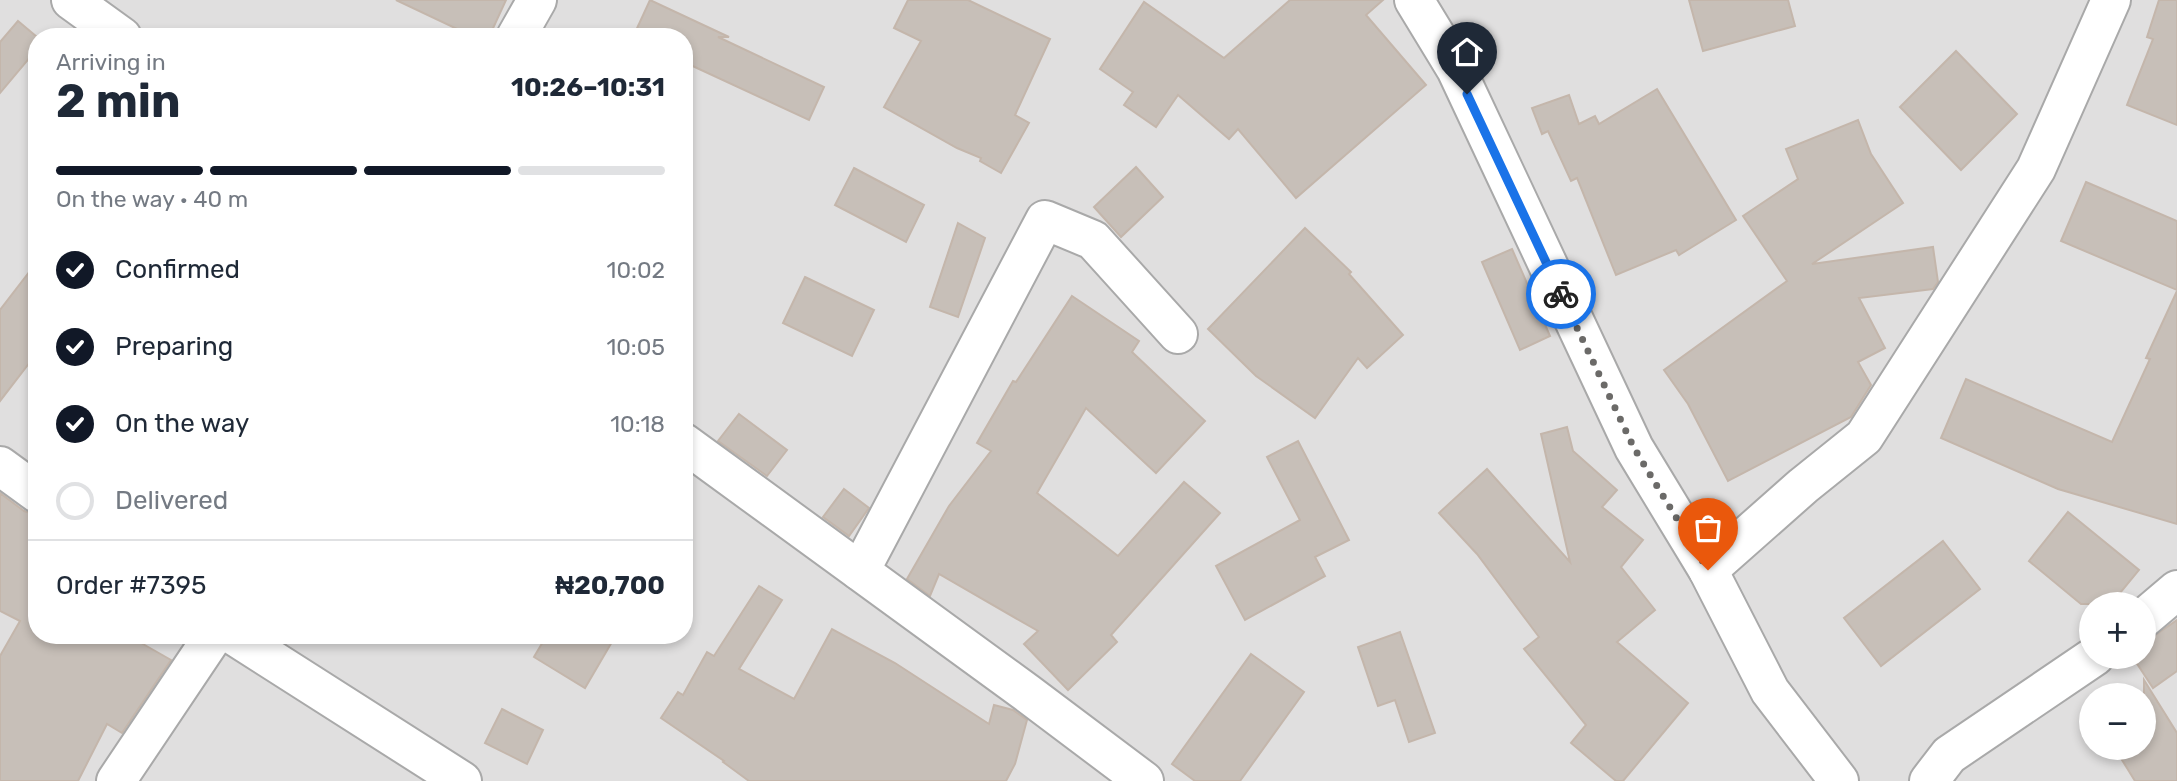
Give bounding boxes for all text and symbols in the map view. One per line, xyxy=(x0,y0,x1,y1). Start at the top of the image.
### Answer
pin xyxy=(1437,22,1497,94)
icon: home xyxy=(1448,33,1486,71)
text: Arriving in xyxy=(56,48,166,76)
text: 10:26–10:31 xyxy=(511,72,665,103)
text: 2 min xyxy=(56,74,181,129)
text: On the way · 40 m xyxy=(56,185,248,213)
icon: check xyxy=(56,251,94,289)
text: Confirmed xyxy=(115,254,240,285)
text: 10:02 xyxy=(607,256,665,284)
courier xyxy=(1526,259,1596,329)
icon: bike xyxy=(1542,275,1580,313)
icon: check xyxy=(56,328,94,366)
text: Preparing xyxy=(115,331,233,362)
text: 10:05 xyxy=(606,333,665,361)
icon: check xyxy=(56,405,94,443)
text: On the way xyxy=(115,408,249,439)
text: 10:18 xyxy=(610,410,665,438)
text: Delivered xyxy=(115,485,228,516)
pin xyxy=(1678,498,1738,570)
icon: bag xyxy=(1689,509,1727,547)
text: Order #7395 xyxy=(56,570,206,601)
text: ₦20,700 xyxy=(555,570,665,601)
map controls xyxy=(2079,592,2156,760)
button: + xyxy=(2079,592,2156,669)
button: − xyxy=(2079,683,2156,760)

